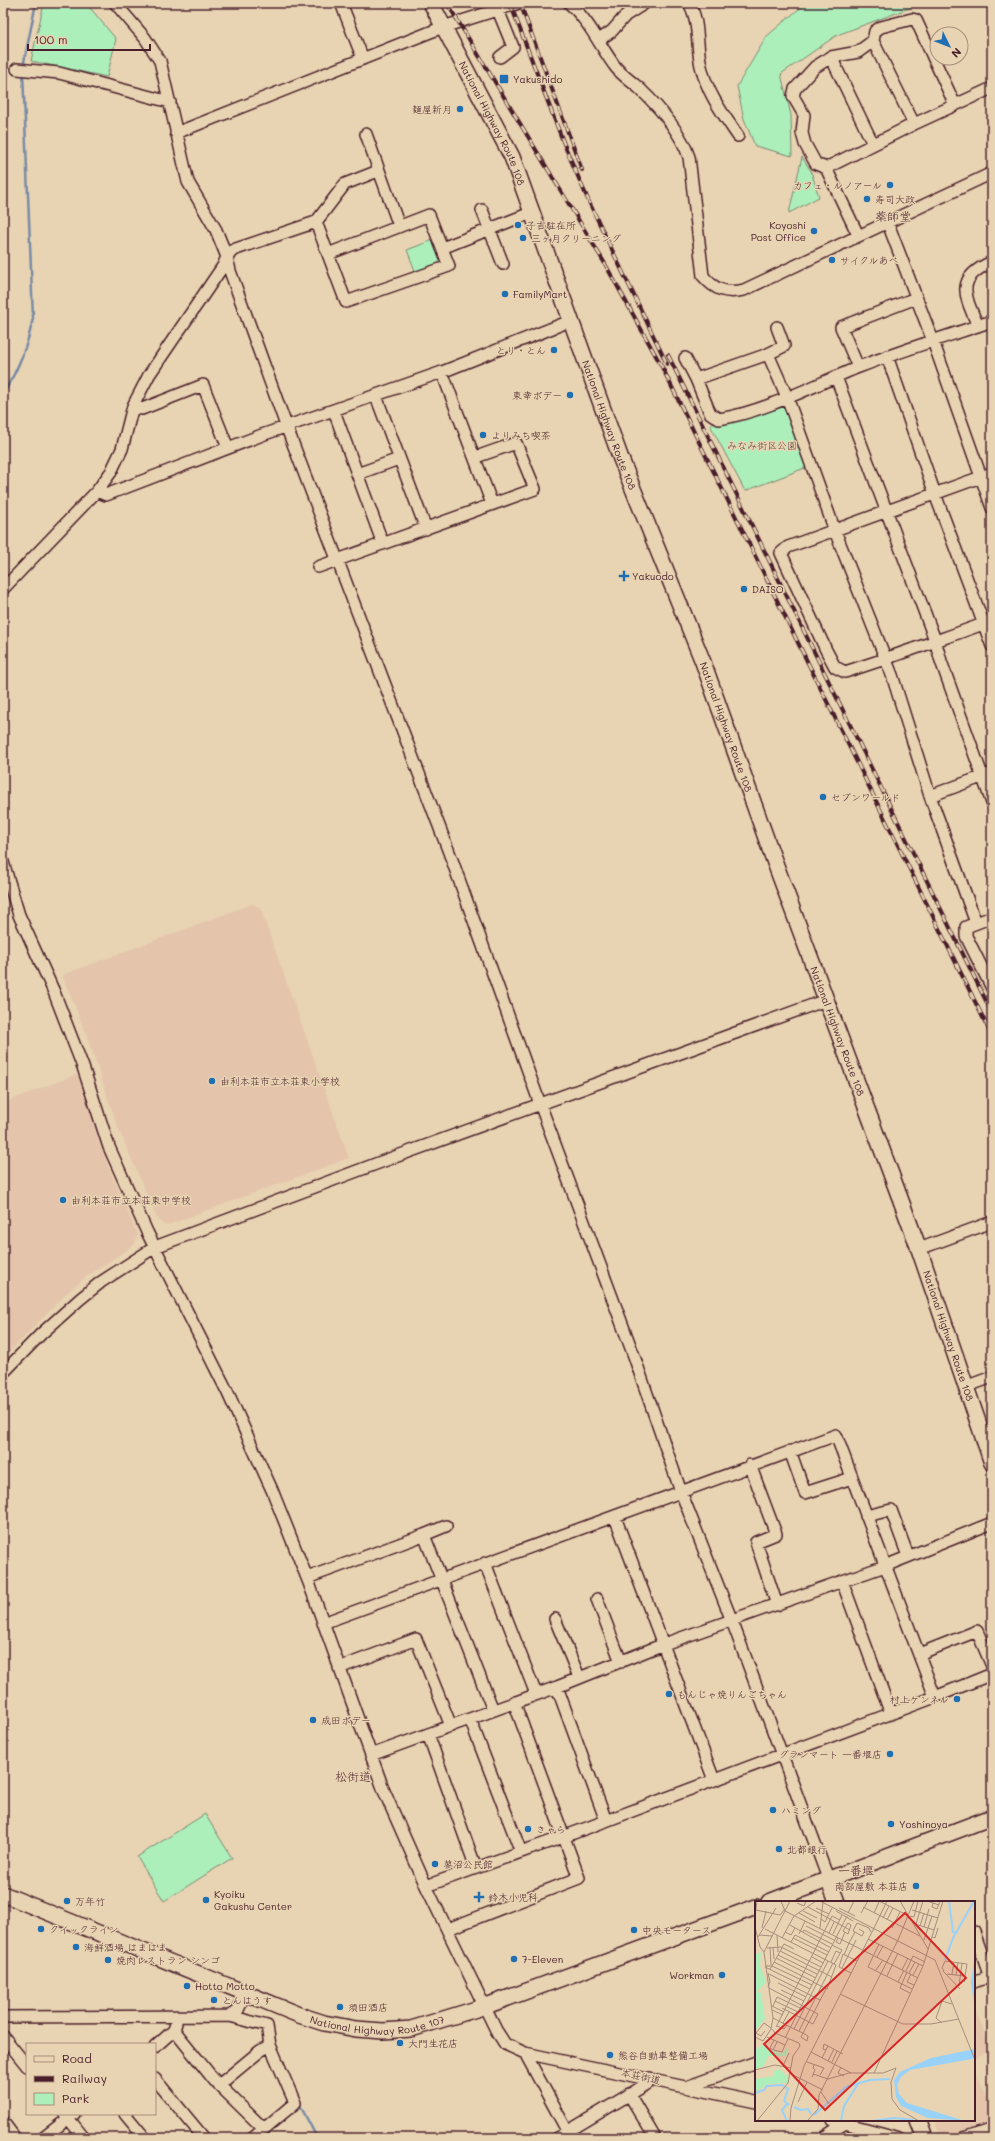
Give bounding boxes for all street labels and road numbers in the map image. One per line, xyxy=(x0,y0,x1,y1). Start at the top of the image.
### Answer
street label: National Highway Route 108 xyxy=(456,59,529,187)
street label: National Highway Route 108 xyxy=(579,358,640,492)
street label: National Highway Route 108 xyxy=(697,660,756,794)
street label: National Highway Route 108 xyxy=(807,965,868,1098)
street label: National Highway Route 108 xyxy=(920,1269,977,1403)
street label: National Highway Route 107 xyxy=(308,2012,446,2038)
street label: 本荘街道 xyxy=(620,2065,662,2087)

